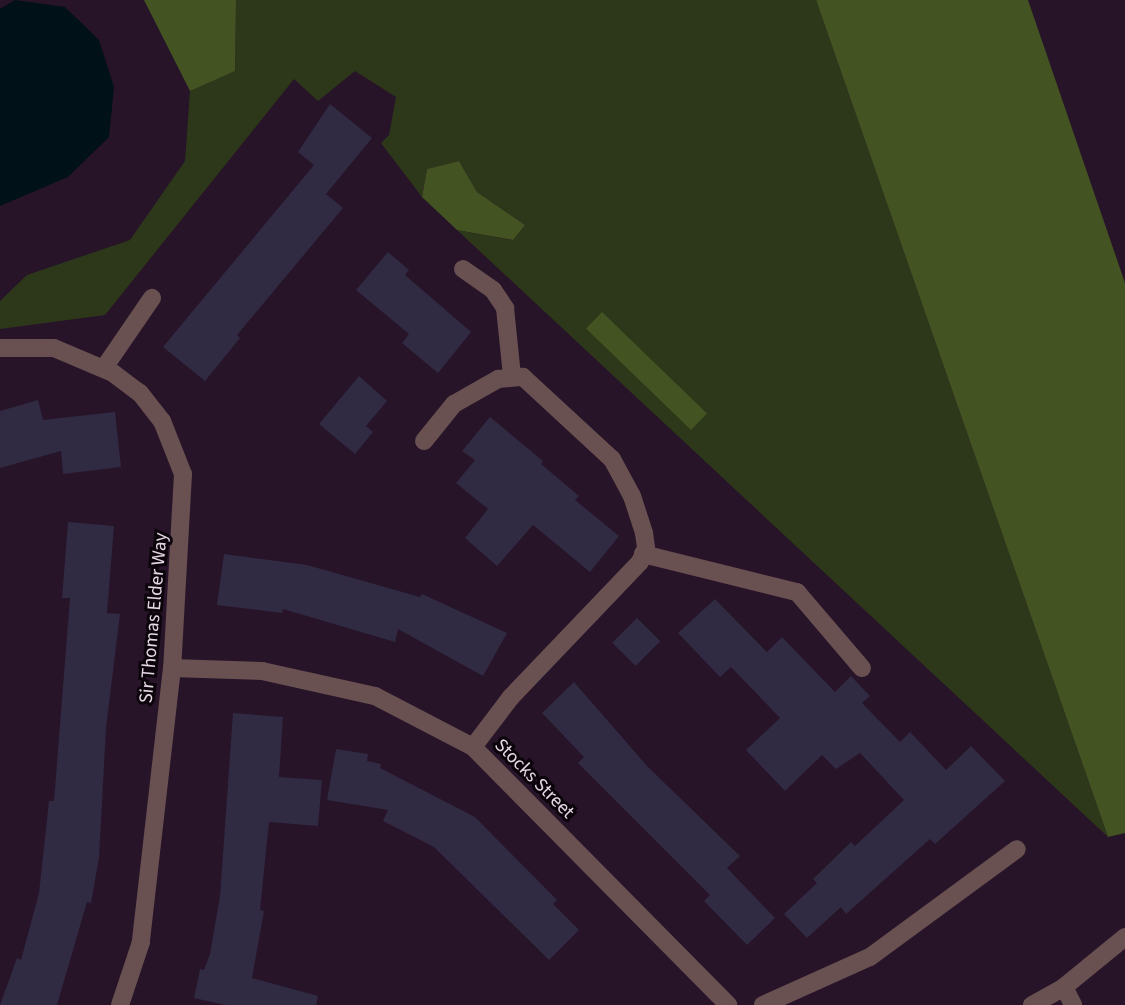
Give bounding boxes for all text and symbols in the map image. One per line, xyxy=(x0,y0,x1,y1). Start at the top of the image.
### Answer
street label: Sir Thomas Elder Way xyxy=(135,532,173,704)
street label: Stocks Street xyxy=(489,734,579,824)

